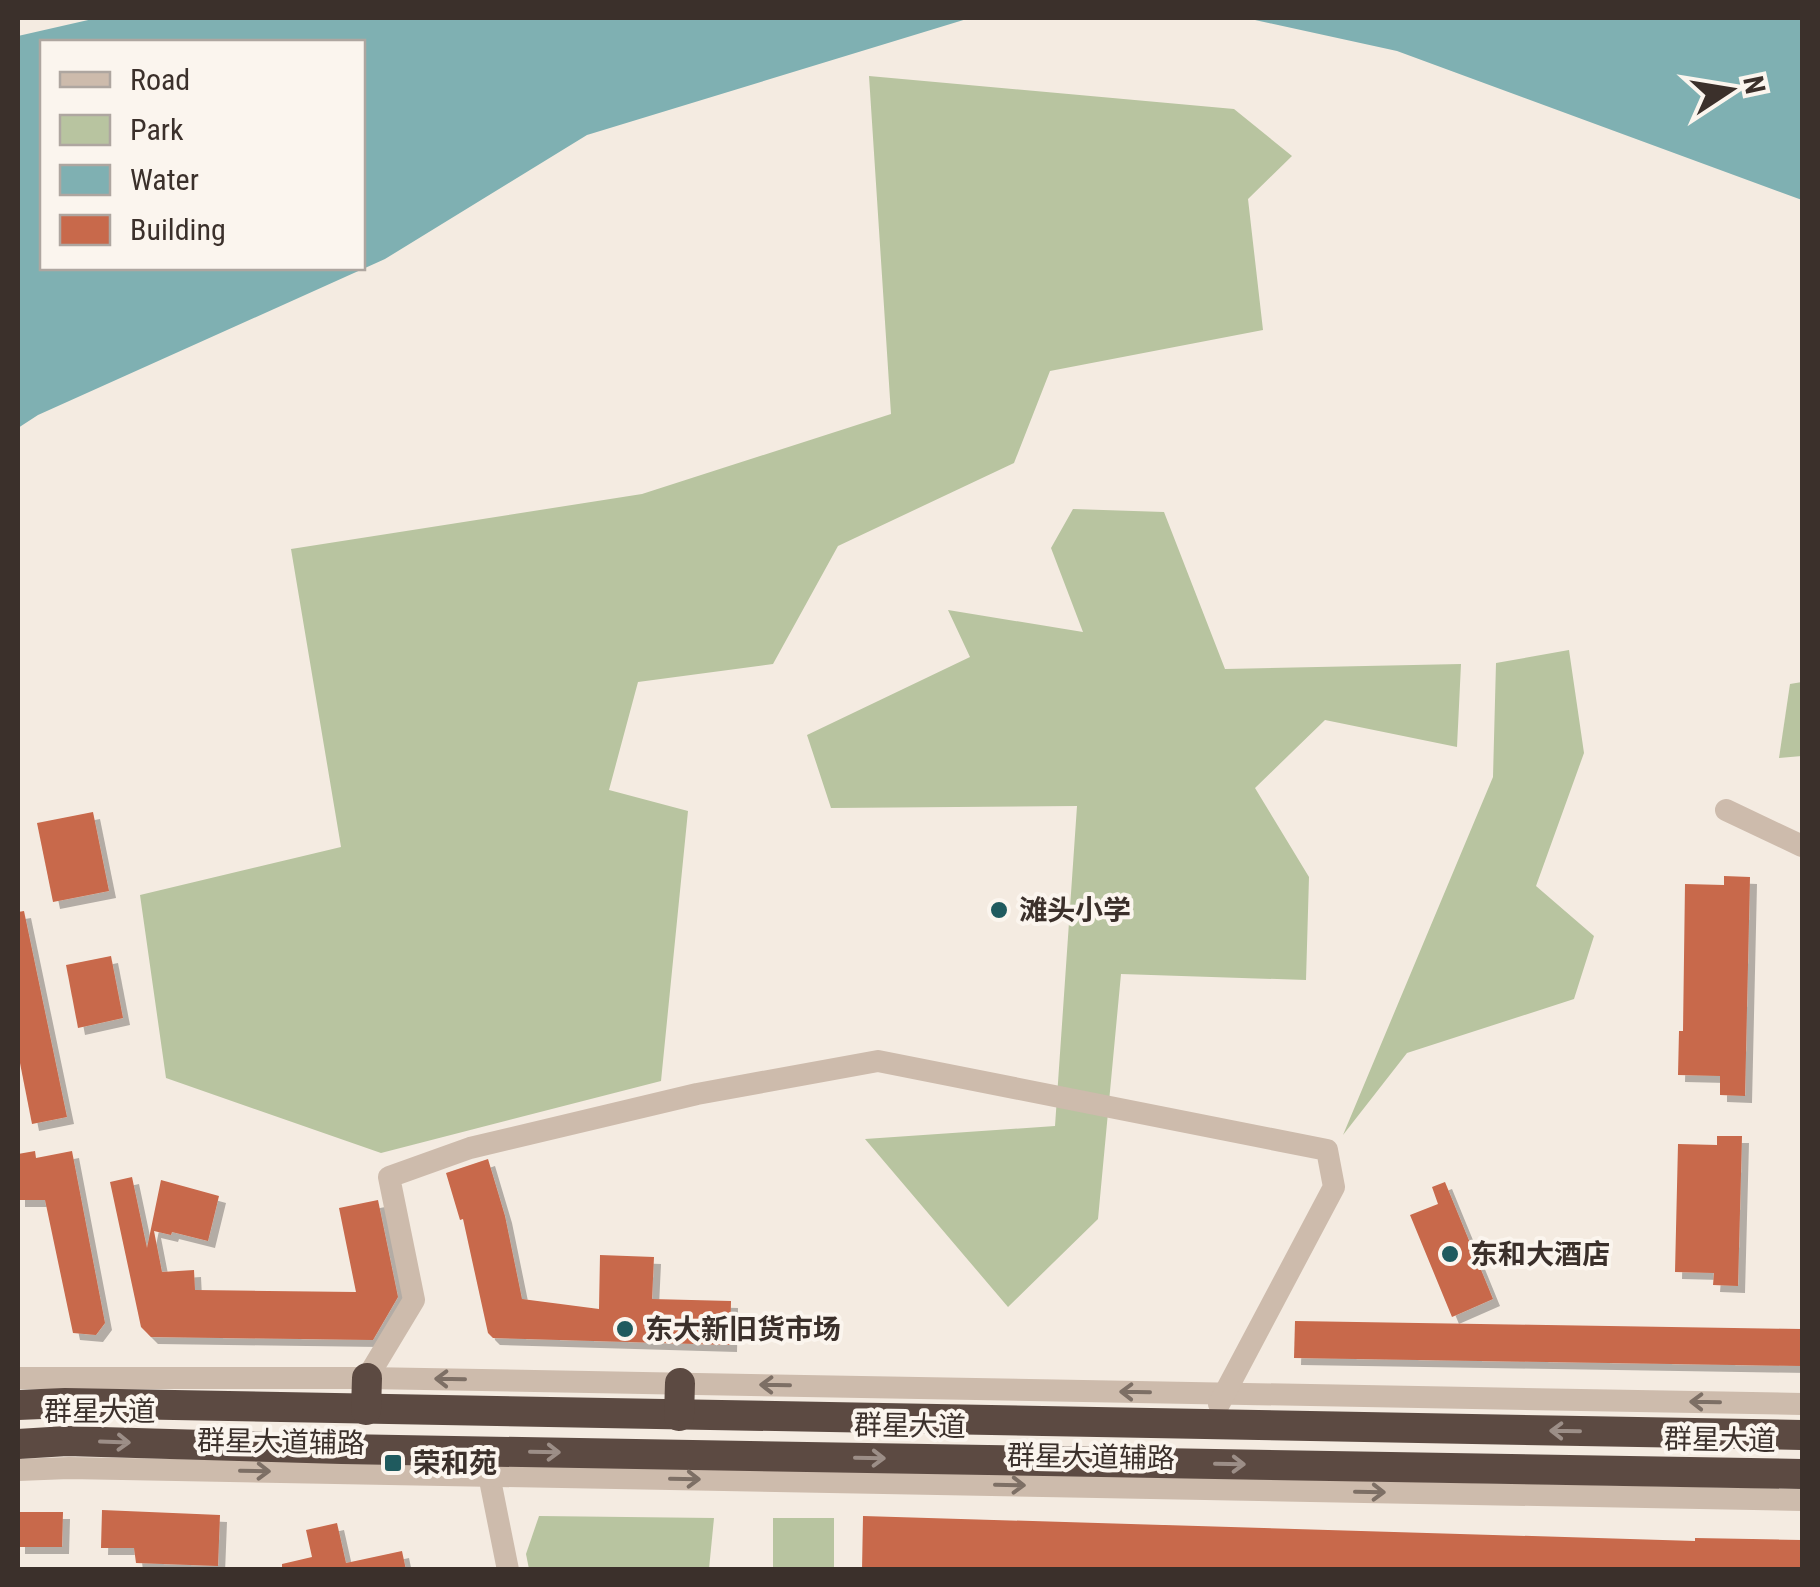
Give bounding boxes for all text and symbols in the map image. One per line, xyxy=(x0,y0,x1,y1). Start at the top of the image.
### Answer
legend xyxy=(40,40,365,270)
north arrow xyxy=(1680,40,1780,140)
text: Road xyxy=(130,62,190,97)
text: N xyxy=(1736,73,1772,97)
text: Park xyxy=(130,112,184,147)
text: Water xyxy=(130,162,199,197)
text: Building xyxy=(130,212,226,247)
place label: 滩头小学 xyxy=(1019,894,1131,927)
marker: 滩头小学 xyxy=(988,899,1010,921)
place label: 东和大酒店 xyxy=(1470,1238,1610,1271)
marker: 东和大酒店 xyxy=(1439,1243,1461,1265)
place label: 东大新旧货市场 xyxy=(645,1313,841,1346)
marker: 东大新旧货市场 xyxy=(614,1318,636,1340)
one-way arrow xyxy=(435,1370,468,1388)
one-way arrow xyxy=(760,1376,792,1394)
one-way arrow xyxy=(1120,1382,1152,1402)
one-way arrow xyxy=(1690,1393,1722,1412)
street label: 群星大道 xyxy=(44,1395,156,1428)
street label: 群星大道 xyxy=(854,1409,966,1443)
one-way arrow xyxy=(1550,1421,1582,1440)
street label: 群星大道 xyxy=(1664,1423,1776,1457)
street label: 群星大道辅路 xyxy=(197,1424,365,1460)
one-way arrow xyxy=(98,1433,130,1452)
street label: 群星大道辅路 xyxy=(1007,1439,1175,1475)
one-way arrow xyxy=(528,1443,560,1462)
place label: 荣和苑 xyxy=(413,1447,497,1480)
one-way arrow xyxy=(853,1448,885,1467)
marker: 荣和苑 xyxy=(382,1452,404,1474)
one-way arrow xyxy=(1212,1454,1245,1474)
one-way arrow xyxy=(238,1462,270,1480)
one-way arrow xyxy=(668,1470,700,1488)
one-way arrow xyxy=(993,1476,1025,1495)
one-way arrow xyxy=(1352,1482,1385,1502)

